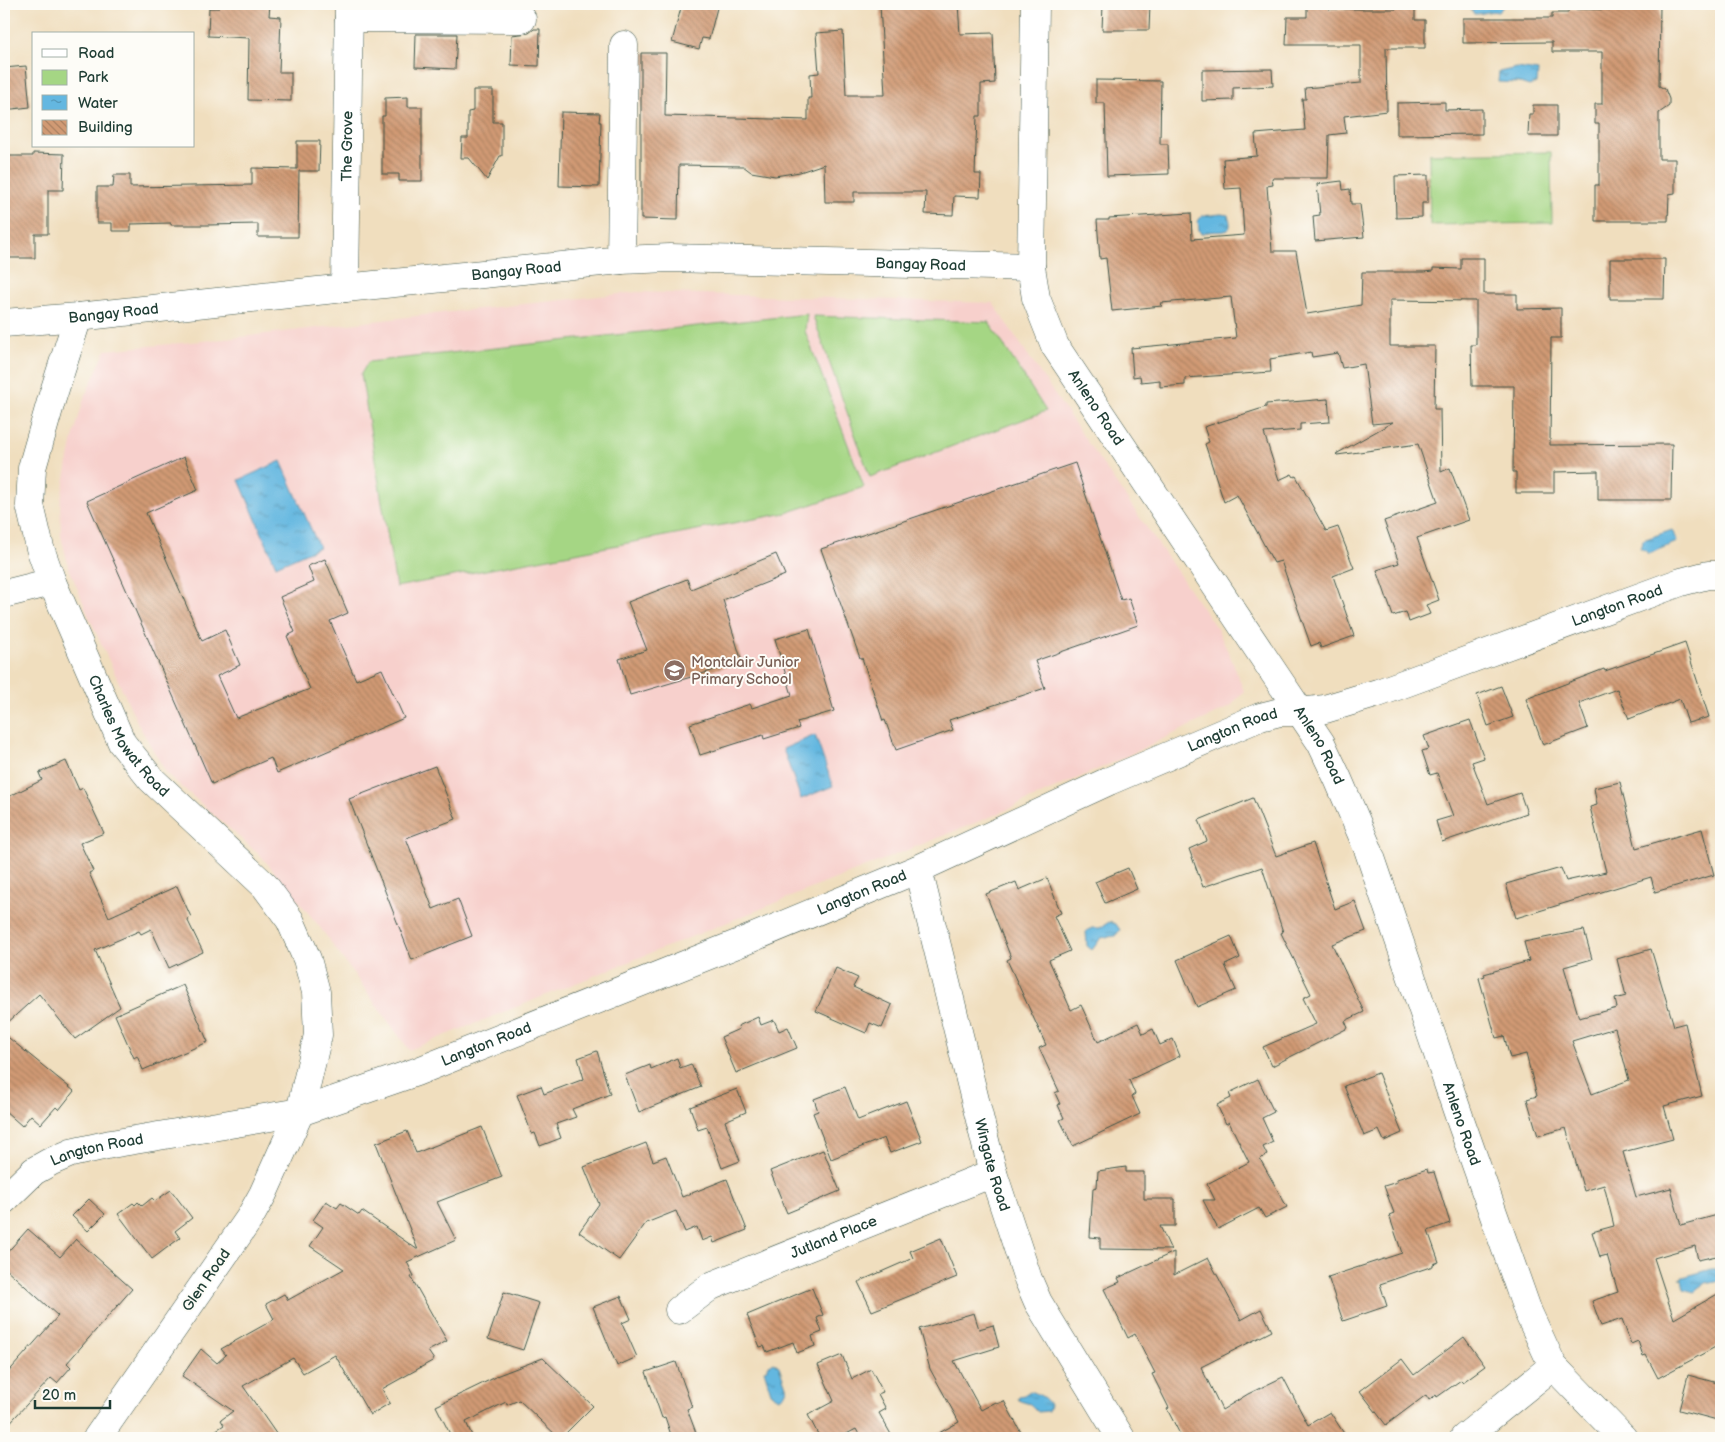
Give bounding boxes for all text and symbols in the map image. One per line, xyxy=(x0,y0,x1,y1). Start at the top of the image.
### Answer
legend xyxy=(32,32,195,148)
text: Road xyxy=(78,44,114,63)
text: Park xyxy=(78,68,109,87)
text: Water xyxy=(78,94,118,113)
street label: The Grove xyxy=(338,110,357,181)
text: Building xyxy=(78,118,133,137)
street label: Bangay Road xyxy=(875,254,966,275)
street label: Bangay Road xyxy=(470,257,562,285)
street label: Bangay Road xyxy=(68,299,160,328)
street label: Anleno Road xyxy=(1064,366,1128,449)
street label: Langton Road xyxy=(1569,581,1665,631)
place label: Montclair Junior Primary School xyxy=(691,653,800,689)
school or university icon: Montclair Junior Primary School xyxy=(663,659,687,683)
street label: Charles Mowat Road xyxy=(84,672,173,801)
street label: Anleno Road xyxy=(1289,703,1348,787)
street label: Langton Road xyxy=(1185,704,1279,757)
street label: Langton Road xyxy=(814,866,910,920)
street label: Langton Road xyxy=(439,1018,534,1071)
street label: Anleno Road xyxy=(1438,1079,1485,1168)
street label: Wingate Road xyxy=(970,1117,1014,1214)
street label: Langton Road xyxy=(48,1130,145,1171)
street label: Jutland Place xyxy=(788,1211,880,1263)
street label: Glen Road xyxy=(178,1245,235,1315)
scale bar xyxy=(35,1377,110,1409)
text: 20 m xyxy=(42,1386,76,1405)

